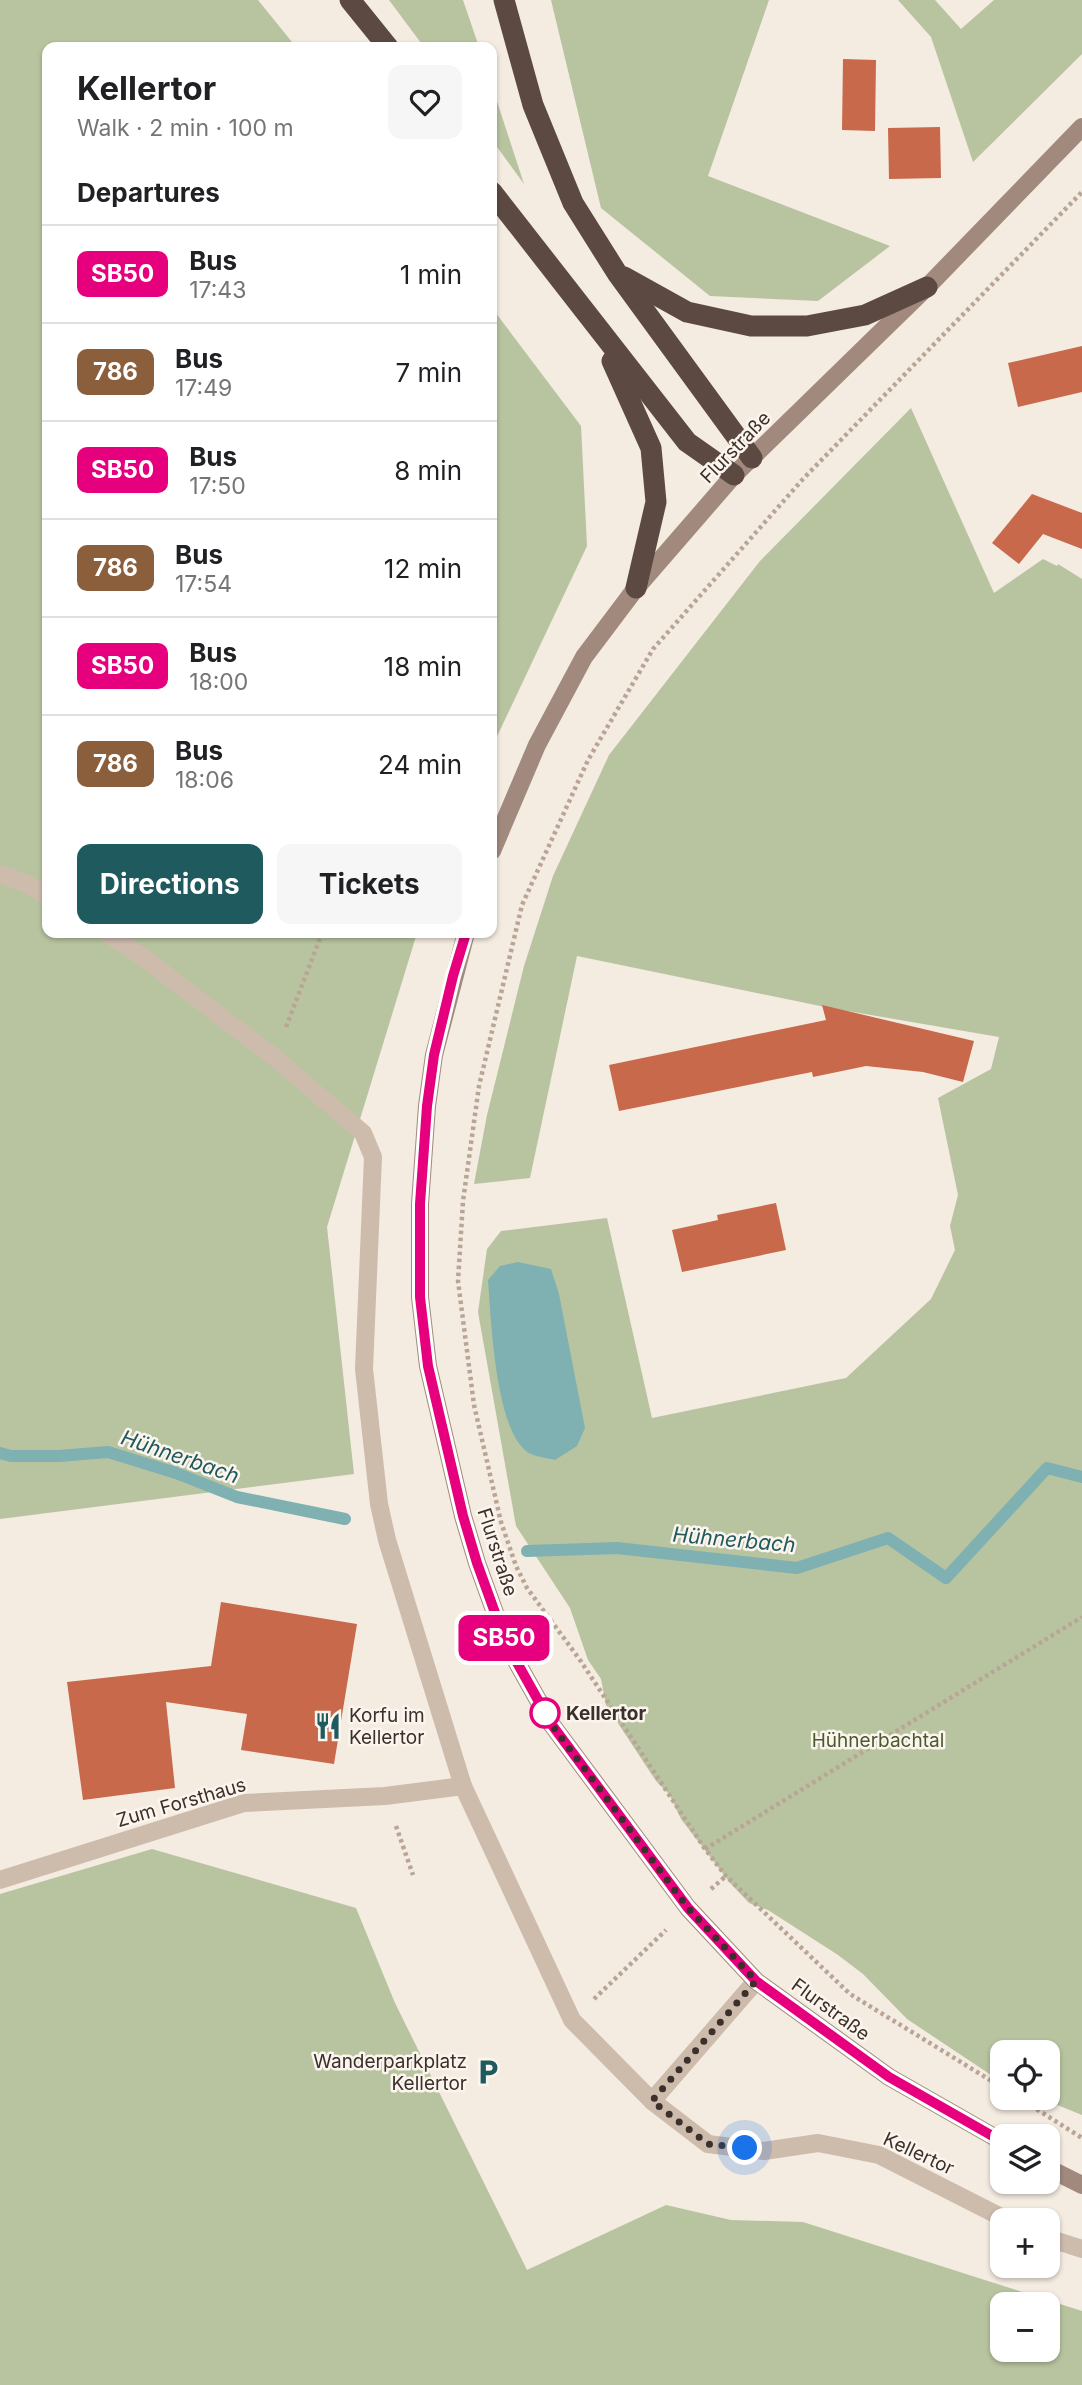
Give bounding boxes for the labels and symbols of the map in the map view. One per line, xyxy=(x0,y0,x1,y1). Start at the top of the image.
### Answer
street label: Flurstraße xyxy=(695,407,775,488)
water label: Hühnerbach xyxy=(118,1425,243,1488)
street label: Flurstraße xyxy=(473,1505,523,1599)
water label: Hühnerbach xyxy=(671,1522,797,1557)
line badge: SB50 xyxy=(455,1615,553,1661)
marker: Kellertor xyxy=(530,1698,560,1728)
place label: Kellertor xyxy=(566,1702,646,1725)
place label: Korfu im Kellertor xyxy=(349,1704,425,1749)
restaurant icon: Korfu im Kellertor xyxy=(313,1711,343,1741)
park label: Hühnerbachtal xyxy=(812,1729,944,1752)
street label: Zum Forsthaus xyxy=(114,1773,249,1832)
street label: Flurstraße xyxy=(787,1973,874,2045)
place label: Wanderparkplatz Kellertor xyxy=(313,2050,467,2095)
parking icon: Wanderparkplatz Kellertor xyxy=(473,2057,503,2087)
street label: Kellertor xyxy=(880,2127,958,2180)
your location xyxy=(727,2130,762,2165)

